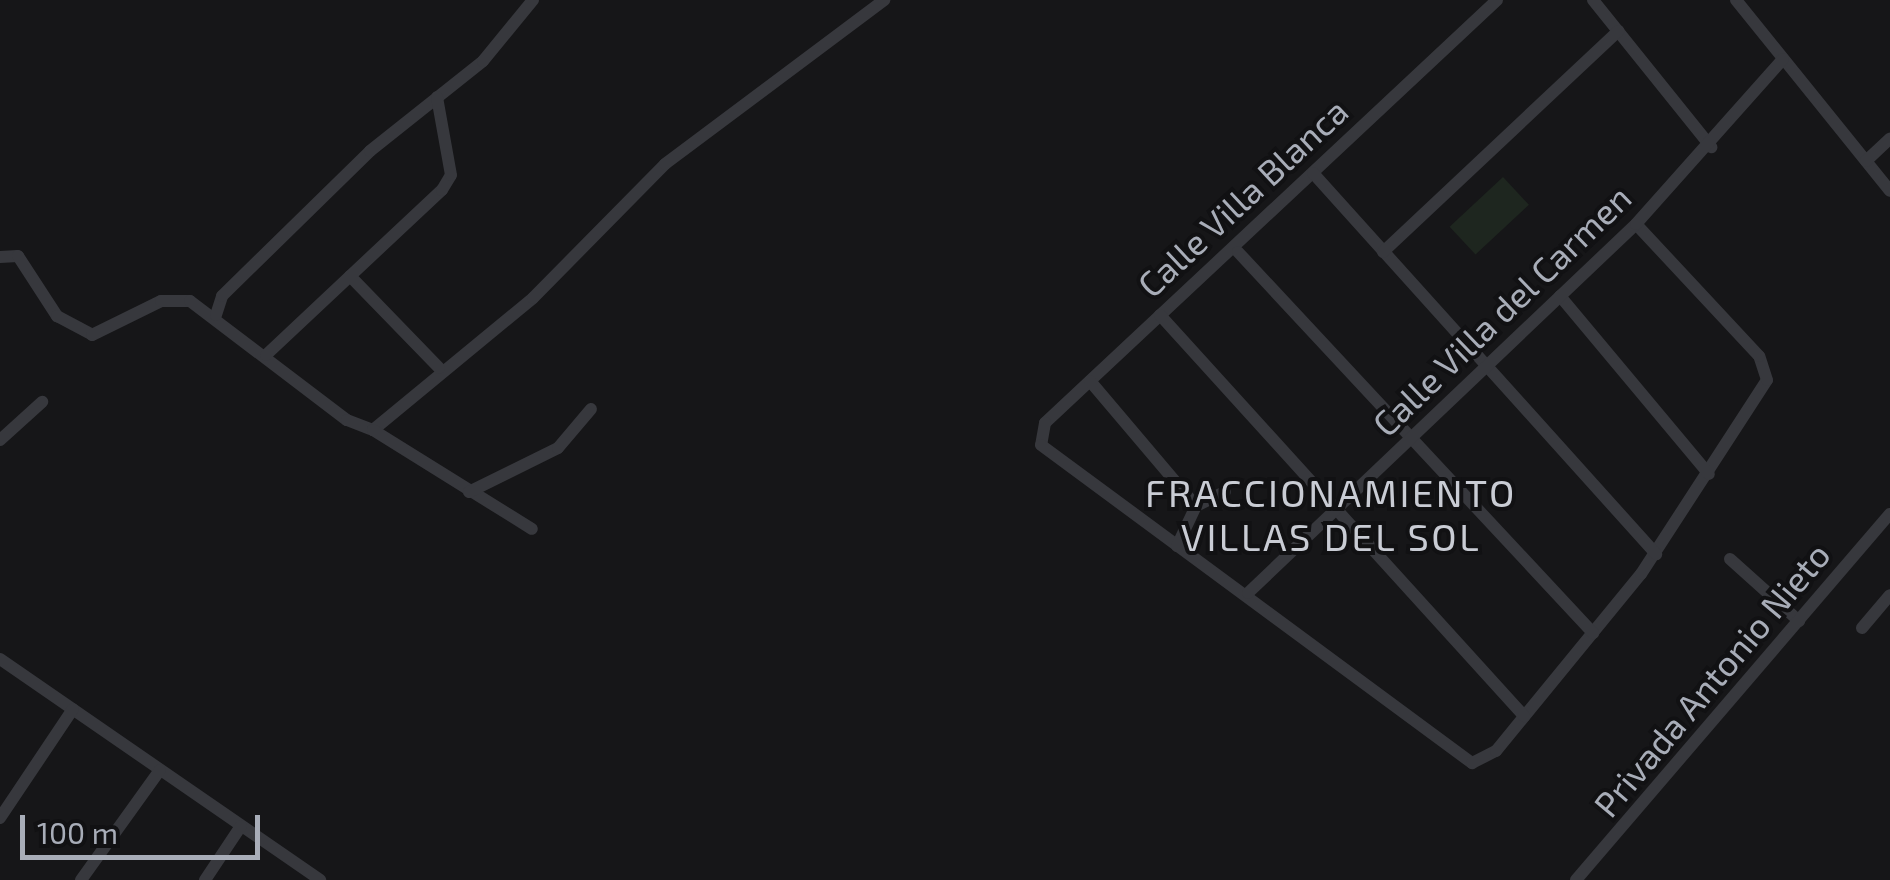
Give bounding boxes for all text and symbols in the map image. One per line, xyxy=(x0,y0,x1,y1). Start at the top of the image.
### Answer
street label: Calle Villa Blanca xyxy=(1128,89,1356,305)
street label: Calle Villa del Carmen xyxy=(1363,175,1639,445)
district label: FRACCIONAMIENTO VILLAS DEL SOL xyxy=(1145,470,1517,560)
street label: Privada Antonio Nieto xyxy=(1584,533,1838,825)
scale bar xyxy=(25,795,265,857)
text: 100 m xyxy=(37,814,118,850)

